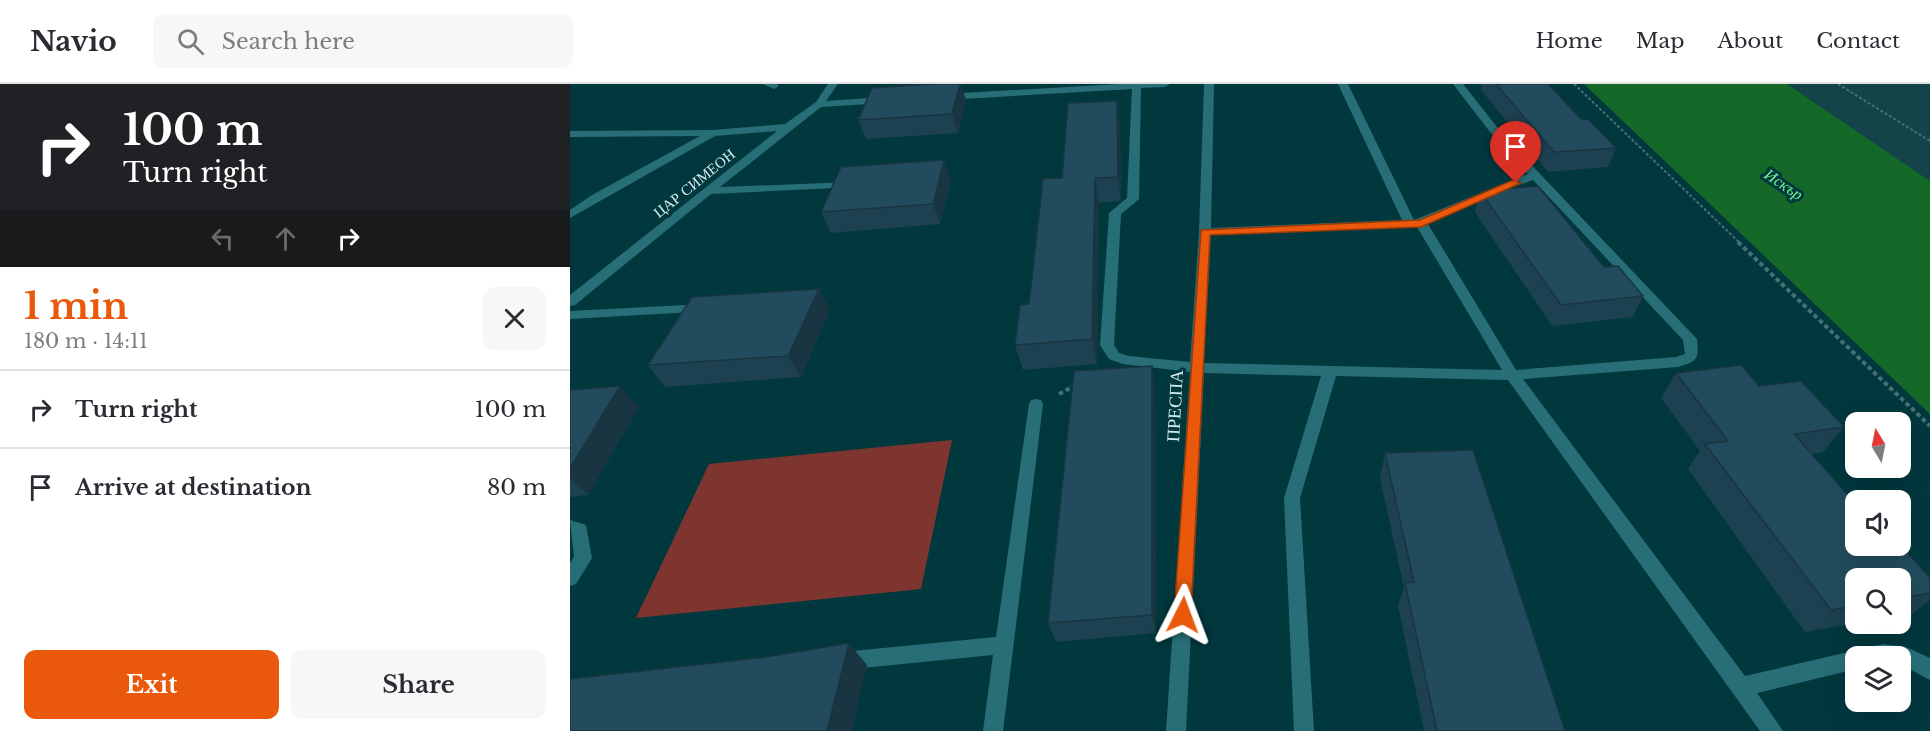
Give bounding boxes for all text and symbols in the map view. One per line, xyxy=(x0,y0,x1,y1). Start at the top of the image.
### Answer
search box xyxy=(153,14,573,68)
text: Navio xyxy=(30,24,117,59)
icon: search xyxy=(174,25,207,58)
text: Search here xyxy=(222,28,355,55)
text: Home xyxy=(1536,28,1603,54)
text: Map xyxy=(1636,28,1684,54)
text: About xyxy=(1717,28,1783,54)
text: Contact xyxy=(1816,28,1900,54)
text: 100 m xyxy=(123,104,262,156)
icon: right xyxy=(24,108,102,186)
pin xyxy=(1490,121,1541,183)
icon: arrive xyxy=(1499,130,1532,163)
street label: ЦАР СИМЕОН xyxy=(649,144,739,222)
text: Turn right xyxy=(123,156,267,189)
water label: Искър xyxy=(1760,163,1807,204)
icon: left xyxy=(206,222,239,255)
icon: ahead xyxy=(269,222,302,255)
icon: right xyxy=(332,222,365,255)
text: 1 min xyxy=(24,284,128,329)
button: close xyxy=(483,287,546,350)
text: 180 m · 14:11 xyxy=(24,329,148,353)
street label: ПРЕСПА xyxy=(1162,369,1188,443)
icon: right xyxy=(24,393,57,426)
text: Turn right xyxy=(75,396,197,423)
text: 100 m xyxy=(475,396,546,423)
north arrow xyxy=(1845,412,1911,478)
map controls xyxy=(1845,412,1911,712)
icon: arrive xyxy=(24,471,57,504)
text: Arrive at destination xyxy=(75,474,312,501)
text: 80 m xyxy=(487,474,546,501)
button: sound xyxy=(1845,490,1911,556)
button: search xyxy=(1845,568,1911,634)
position arrow xyxy=(1151,583,1215,647)
button: layers xyxy=(1845,646,1911,712)
button: Exit xyxy=(24,650,279,719)
button: Share xyxy=(291,650,546,719)

